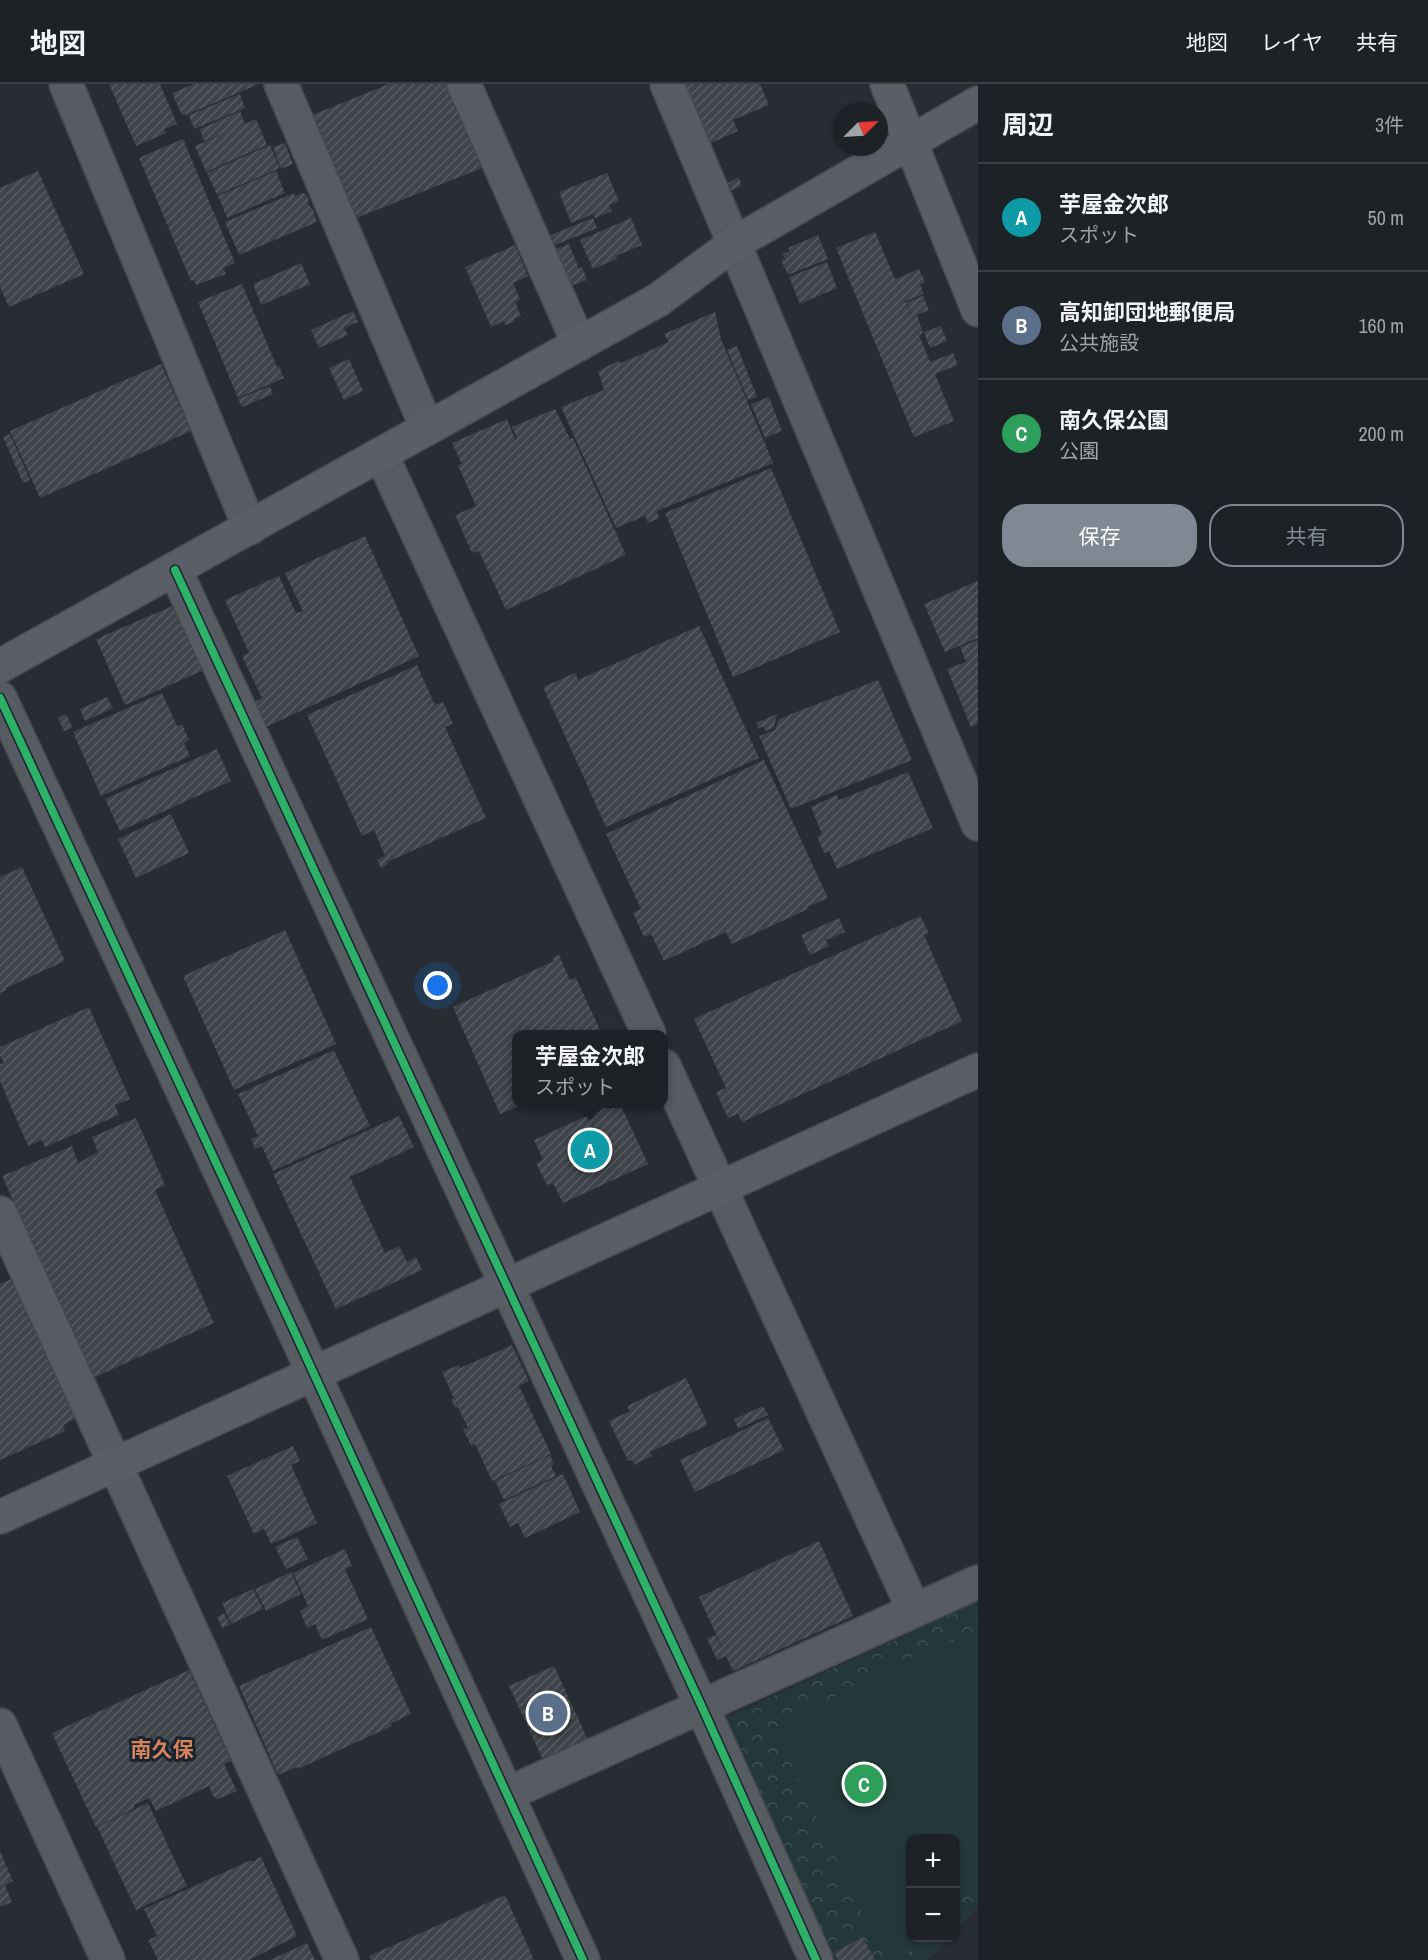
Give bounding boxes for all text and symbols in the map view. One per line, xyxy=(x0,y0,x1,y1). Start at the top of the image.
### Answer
text: 地図 xyxy=(30,24,86,62)
text: 地図 xyxy=(1186,28,1228,57)
text: レイヤ xyxy=(1261,28,1323,57)
text: 共有 xyxy=(1356,28,1398,57)
north arrow xyxy=(834,102,888,156)
text: 周辺 xyxy=(1002,107,1054,142)
text: 3件 xyxy=(1375,111,1404,138)
text: 芋屋金次郎 xyxy=(1059,189,1169,219)
text: A xyxy=(1016,204,1027,231)
text: 50 m xyxy=(1368,204,1404,231)
text: スポット xyxy=(1059,221,1139,248)
text: 高知卸団地郵便局 xyxy=(1059,297,1235,327)
text: B xyxy=(1016,312,1027,339)
text: 160 m xyxy=(1358,312,1404,339)
text: 公共施設 xyxy=(1059,329,1139,356)
text: 南久保公園 xyxy=(1059,405,1169,435)
text: C xyxy=(1016,420,1027,447)
text: 200 m xyxy=(1358,420,1404,447)
text: 公園 xyxy=(1059,437,1099,464)
button: 保存 xyxy=(1002,504,1197,567)
button: 共有 xyxy=(1209,504,1404,567)
your location xyxy=(423,971,452,1000)
popup xyxy=(512,1030,668,1108)
text: 芋屋金次郎 xyxy=(535,1041,645,1071)
text: スポット xyxy=(535,1073,615,1100)
pin: A xyxy=(570,1128,610,1172)
pin: B xyxy=(528,1690,568,1736)
district label: 南久保 xyxy=(131,1735,194,1764)
pin: C xyxy=(844,1762,884,1806)
map controls xyxy=(906,1834,960,1942)
button: + xyxy=(906,1834,960,1888)
button: − xyxy=(906,1888,960,1942)

